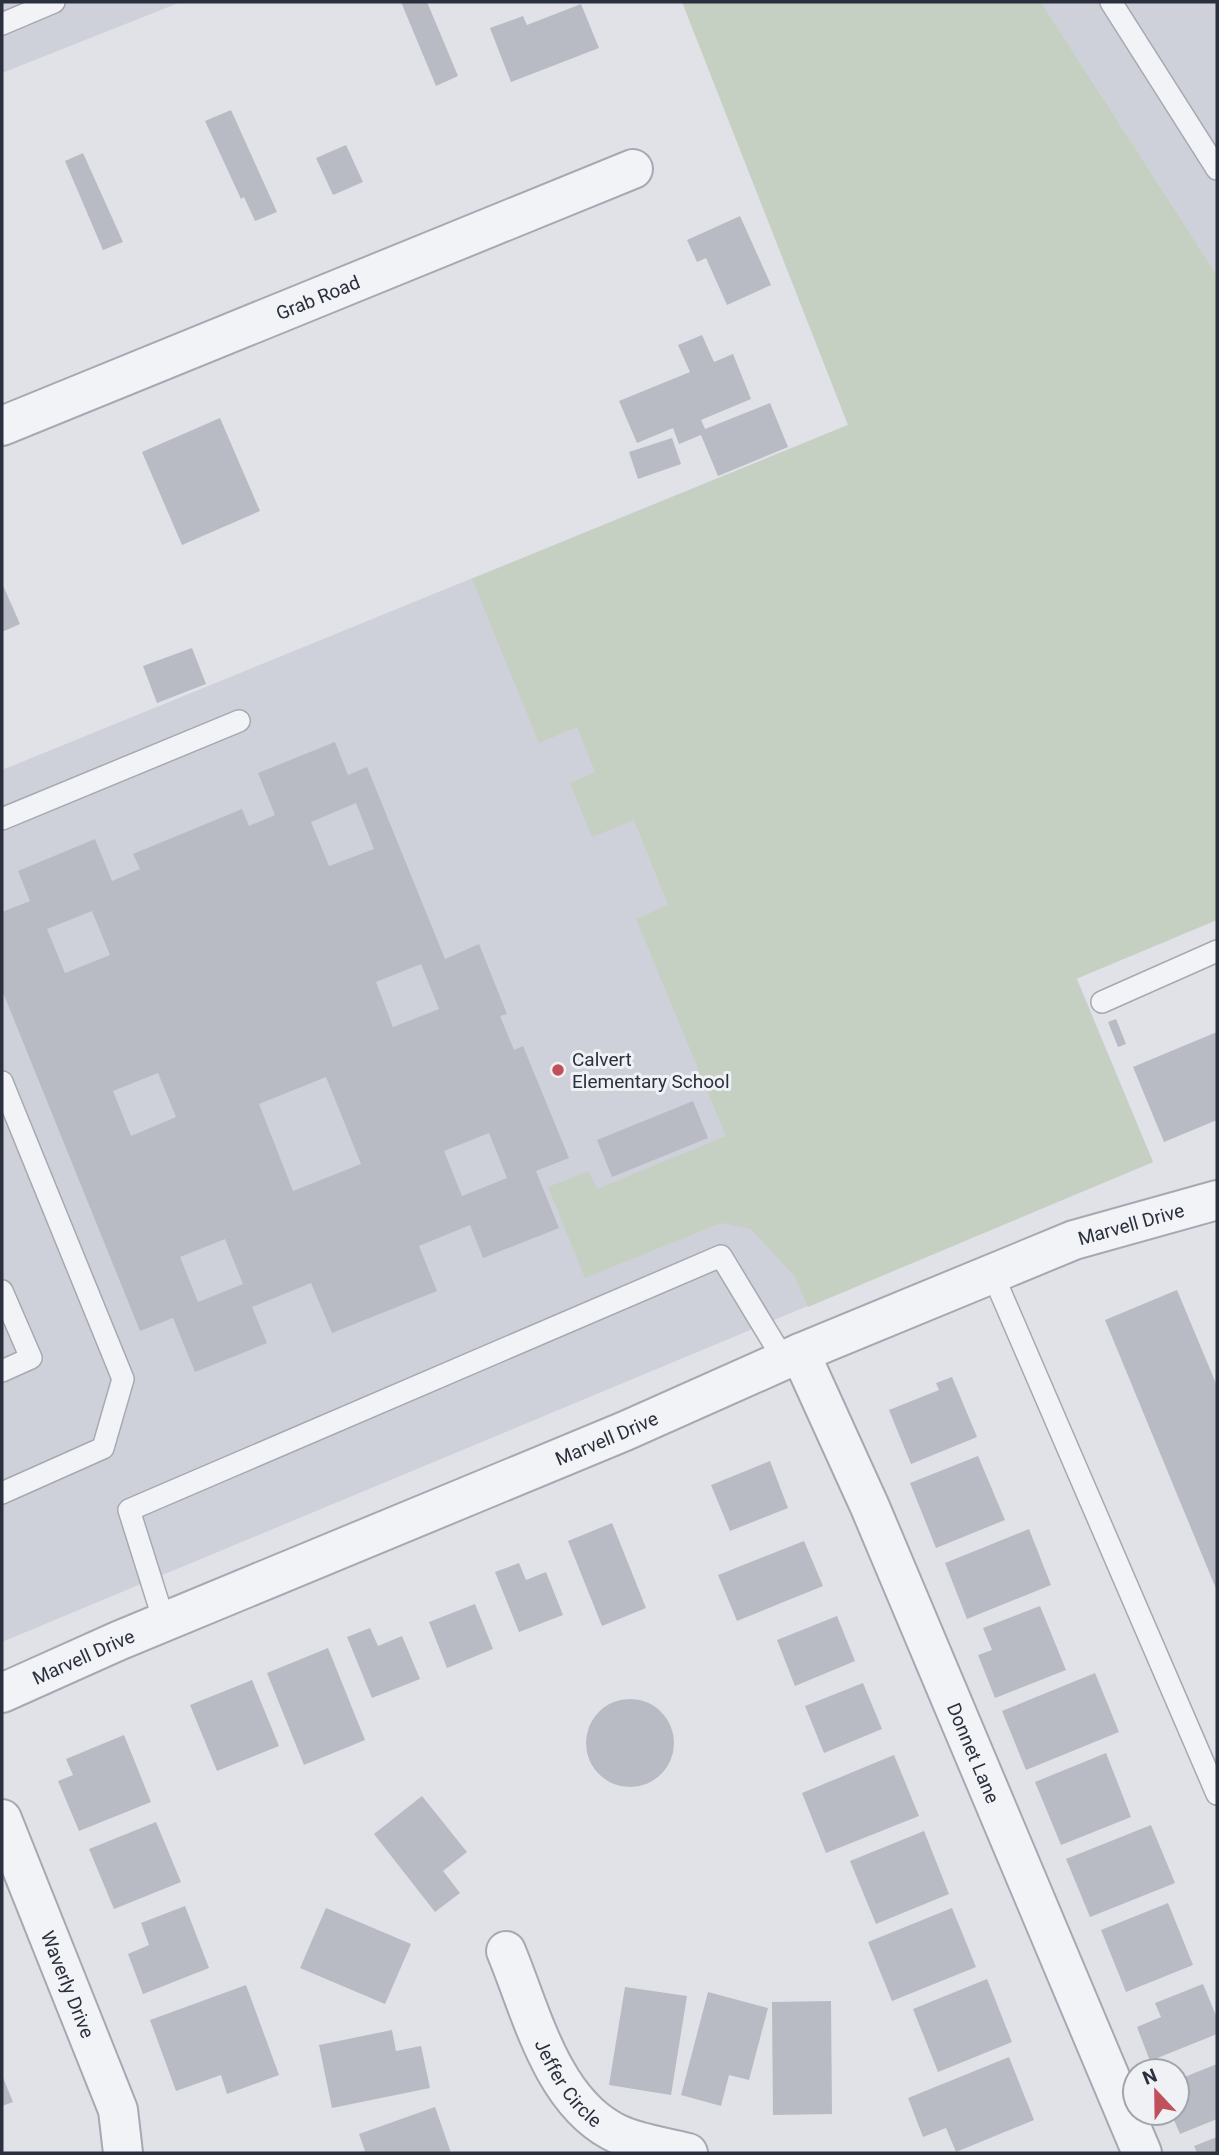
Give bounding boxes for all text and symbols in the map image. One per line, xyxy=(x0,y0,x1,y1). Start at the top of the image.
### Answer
street label: Grab Road xyxy=(273,271,363,325)
place label: Calvert Elementary School xyxy=(572,1048,730,1093)
marker: Calvert Elementary School xyxy=(550,1062,566,1078)
street label: Marvell Drive xyxy=(1075,1199,1187,1250)
street label: Marvell Drive xyxy=(552,1407,662,1471)
street label: Marvell Drive xyxy=(29,1624,138,1690)
street label: Donnet Lane xyxy=(942,1700,1004,1807)
street label: Waverly Drive xyxy=(36,1928,99,2041)
street label: Jeffer Circle xyxy=(530,2036,606,2132)
north arrow xyxy=(1121,2057,1191,2127)
text: N xyxy=(1139,2064,1160,2090)

